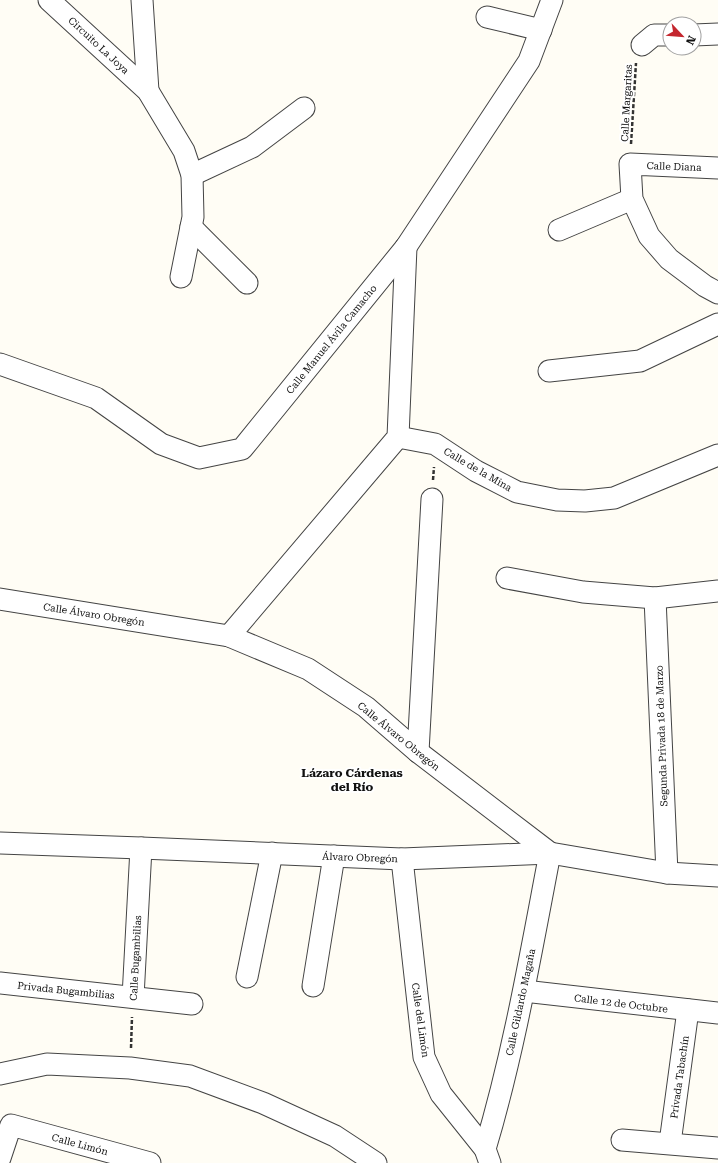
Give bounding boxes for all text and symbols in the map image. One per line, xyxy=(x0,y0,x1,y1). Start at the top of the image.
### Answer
street label: Circuito La Joya xyxy=(66,15,132,77)
north arrow xyxy=(662,16,702,56)
text: N xyxy=(683,34,698,47)
street label: Calle Margaritas xyxy=(619,64,634,142)
street label: Calle Diana xyxy=(646,160,702,173)
street label: Calle Manuel Ávila Camacho xyxy=(284,283,379,396)
street label: Calle de la Mina xyxy=(442,445,514,494)
street label: Calle Álvaro Obregón xyxy=(42,601,146,628)
street label: Segunda Privada 18 de Marzo xyxy=(654,665,669,807)
street label: Calle Álvaro Obregón xyxy=(355,700,442,773)
district label: Lázaro Cárdenas del Río xyxy=(301,766,403,794)
street label: Álvaro Obregón xyxy=(322,851,399,864)
street label: Calle Bugambilias xyxy=(128,915,143,1001)
street label: Calle Gildardo Magaña xyxy=(504,947,537,1057)
street label: Privada Bugambilias xyxy=(17,980,115,1001)
street label: Calle del Limón xyxy=(410,982,431,1059)
street label: Calle 12 de Octubre xyxy=(573,992,669,1015)
street label: Privada Tabachín xyxy=(668,1034,691,1119)
street label: Calle Limón xyxy=(50,1132,110,1157)

